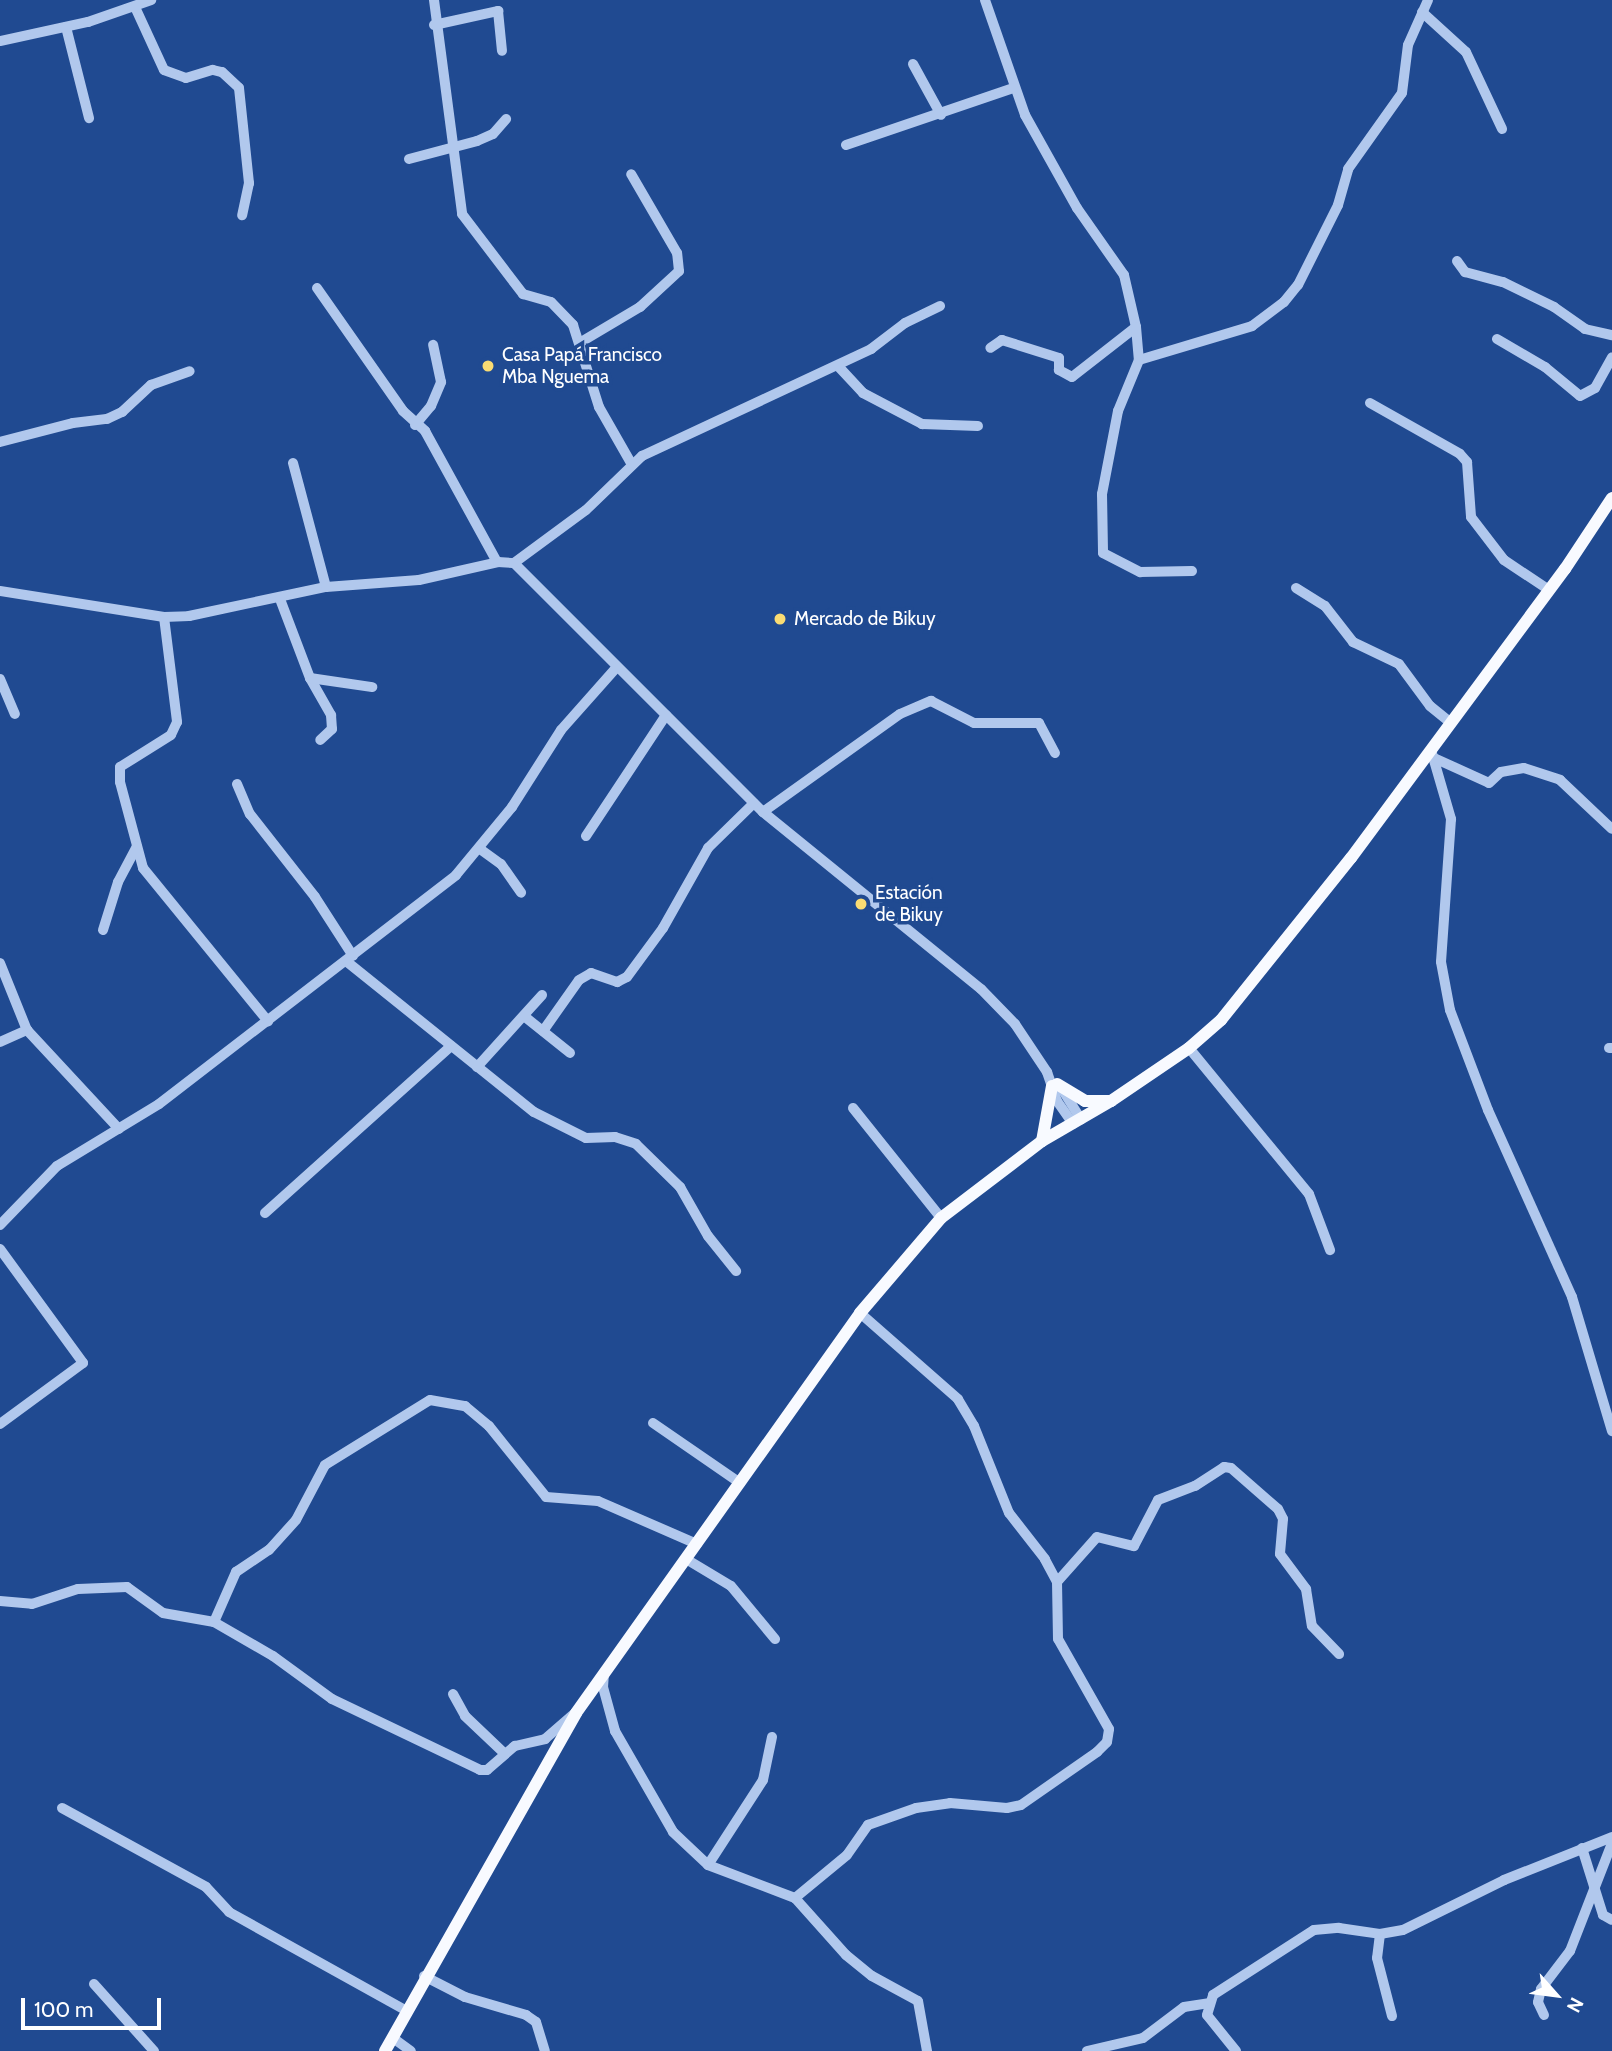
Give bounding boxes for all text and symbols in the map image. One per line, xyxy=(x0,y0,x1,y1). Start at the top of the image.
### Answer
place label: Casa Papá Francisco Mba Nguema xyxy=(502,344,662,388)
marker: Casa Papá Francisco Mba Nguema xyxy=(480,358,496,374)
place label: Mercado de Bikuy xyxy=(794,608,936,630)
marker: Mercado de Bikuy xyxy=(772,611,788,627)
place label: Estación de Bikuy xyxy=(875,882,943,926)
marker: Estación de Bikuy xyxy=(853,896,869,912)
north arrow xyxy=(1521,1960,1591,2030)
scale bar xyxy=(24,1984,164,2028)
text: N xyxy=(1562,1994,1588,2016)
text: 100 m xyxy=(34,1997,93,2022)

